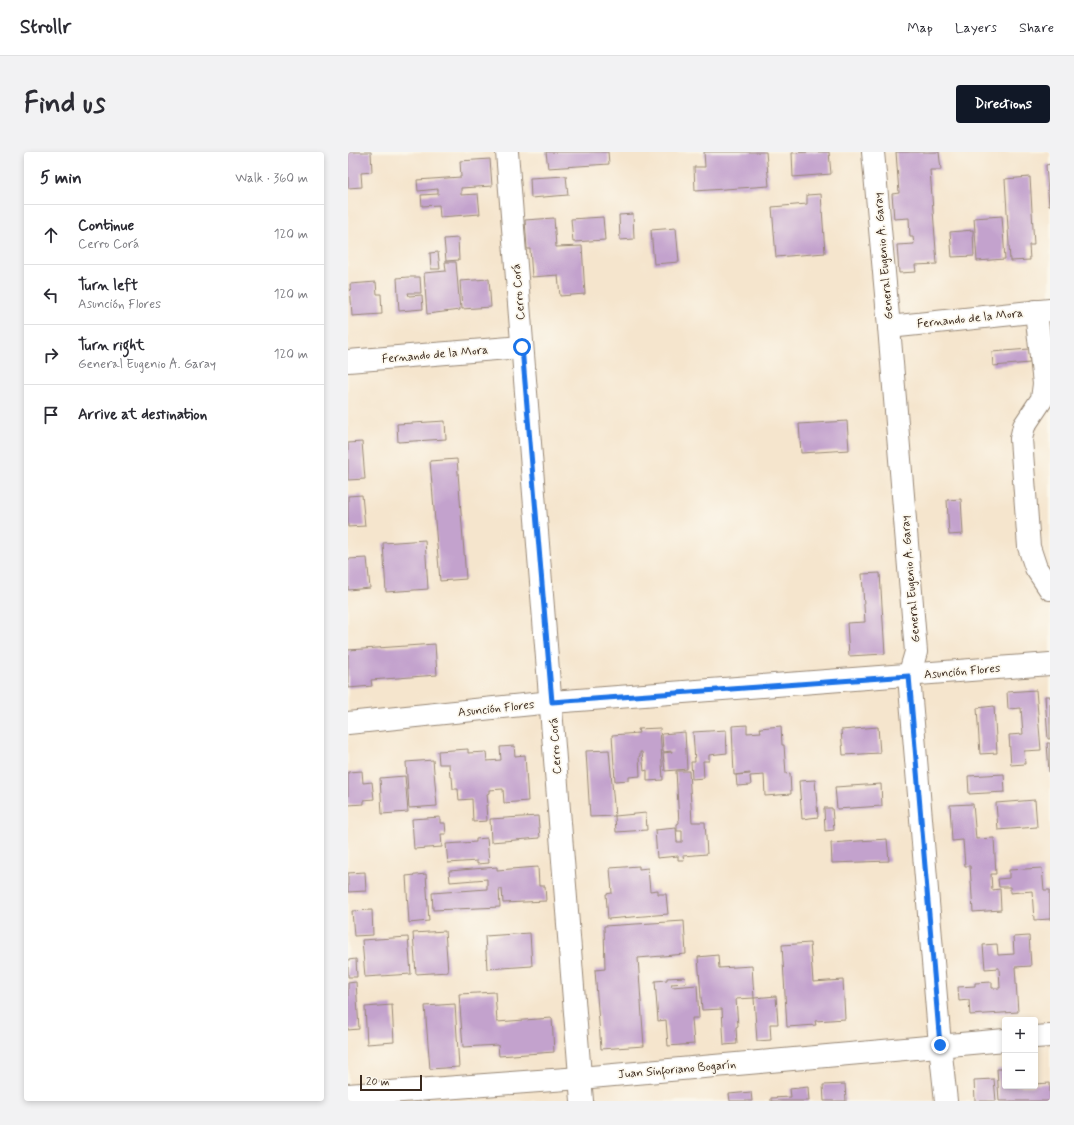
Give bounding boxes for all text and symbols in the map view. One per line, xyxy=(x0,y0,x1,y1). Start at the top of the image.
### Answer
text: Strollr xyxy=(20,15,71,40)
text: Map xyxy=(907,19,933,37)
text: Layers xyxy=(955,19,997,37)
text: Share xyxy=(1019,19,1054,37)
button: Directions xyxy=(956,85,1050,123)
text: Find us xyxy=(24,86,105,123)
text: 5 min xyxy=(40,167,82,189)
text: Walk · 360 m xyxy=(235,170,308,187)
street label: General Eugenio A. Garay xyxy=(870,192,898,320)
text: Continue xyxy=(78,216,134,236)
icon: ahead xyxy=(40,224,62,246)
text: 120 m xyxy=(274,226,308,243)
text: Cerro Corá xyxy=(78,236,139,253)
street label: Cerro Corá xyxy=(509,263,529,321)
text: Turn left xyxy=(78,276,138,296)
icon: left xyxy=(40,284,62,306)
text: 120 m xyxy=(274,286,308,303)
text: Asunción Flores xyxy=(78,296,161,313)
street label: Fernando de la Mora xyxy=(916,305,1024,333)
text: Turn right xyxy=(78,336,145,356)
route start xyxy=(513,338,531,356)
street label: Fernando de la Mora xyxy=(381,342,489,368)
icon: right xyxy=(40,344,62,366)
text: 120 m xyxy=(274,346,308,363)
text: General Eugenio A. Garay xyxy=(78,356,216,373)
icon: arrive xyxy=(40,404,62,426)
text: Arrive at destination xyxy=(78,405,207,425)
street label: General Eugenio A. Garay xyxy=(897,515,925,643)
street label: Asunción Flores xyxy=(923,661,1001,683)
street label: Asunción Flores xyxy=(457,697,535,721)
street label: Cerro Corá xyxy=(546,717,566,775)
map controls xyxy=(1002,1017,1038,1089)
button: + xyxy=(1002,1017,1038,1053)
route end xyxy=(931,1036,949,1054)
button: − xyxy=(1002,1053,1038,1089)
street label: Juan Sinforiano Bogarín xyxy=(617,1057,737,1084)
scale bar xyxy=(360,1073,422,1092)
text: 20 m xyxy=(366,1075,389,1089)

